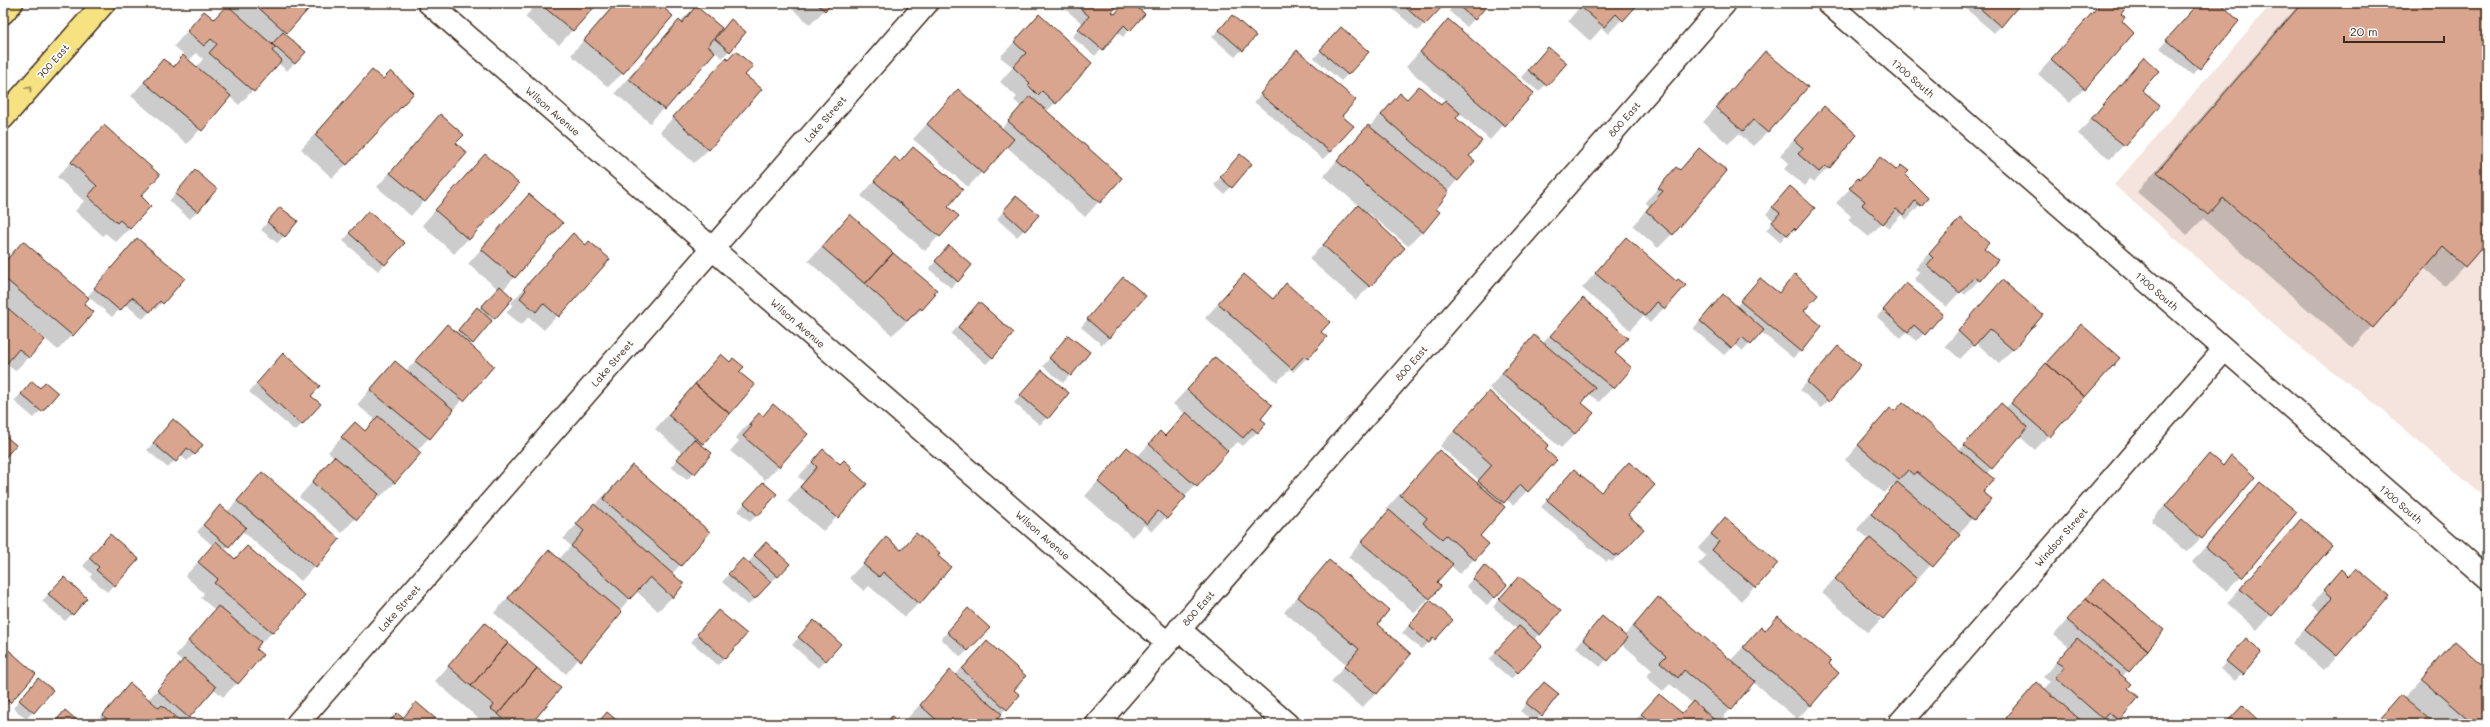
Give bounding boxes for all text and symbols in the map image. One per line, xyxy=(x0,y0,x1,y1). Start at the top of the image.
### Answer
scale bar xyxy=(2344,18,2444,44)
text: 20 m xyxy=(2350,23,2378,39)
street label: 700 East xyxy=(34,40,72,82)
street label: 1700 South xyxy=(1889,55,1938,101)
street label: Wilson Avenue xyxy=(523,83,583,139)
one-way arrow xyxy=(24,86,31,94)
street label: Lake Street xyxy=(801,93,849,145)
street label: 800 East xyxy=(1605,98,1643,140)
street label: 1700 South xyxy=(2133,268,2182,314)
street label: Wilson Avenue xyxy=(768,295,828,351)
street label: Lake Street xyxy=(588,337,636,389)
street label: 800 East xyxy=(1392,342,1430,384)
street label: 1700 South xyxy=(2377,481,2426,527)
street label: Windsor Street xyxy=(2031,504,2091,570)
street label: Wilson Avenue xyxy=(1013,507,1073,563)
street label: Lake Street xyxy=(375,582,423,634)
street label: 800 East xyxy=(1179,587,1217,629)

